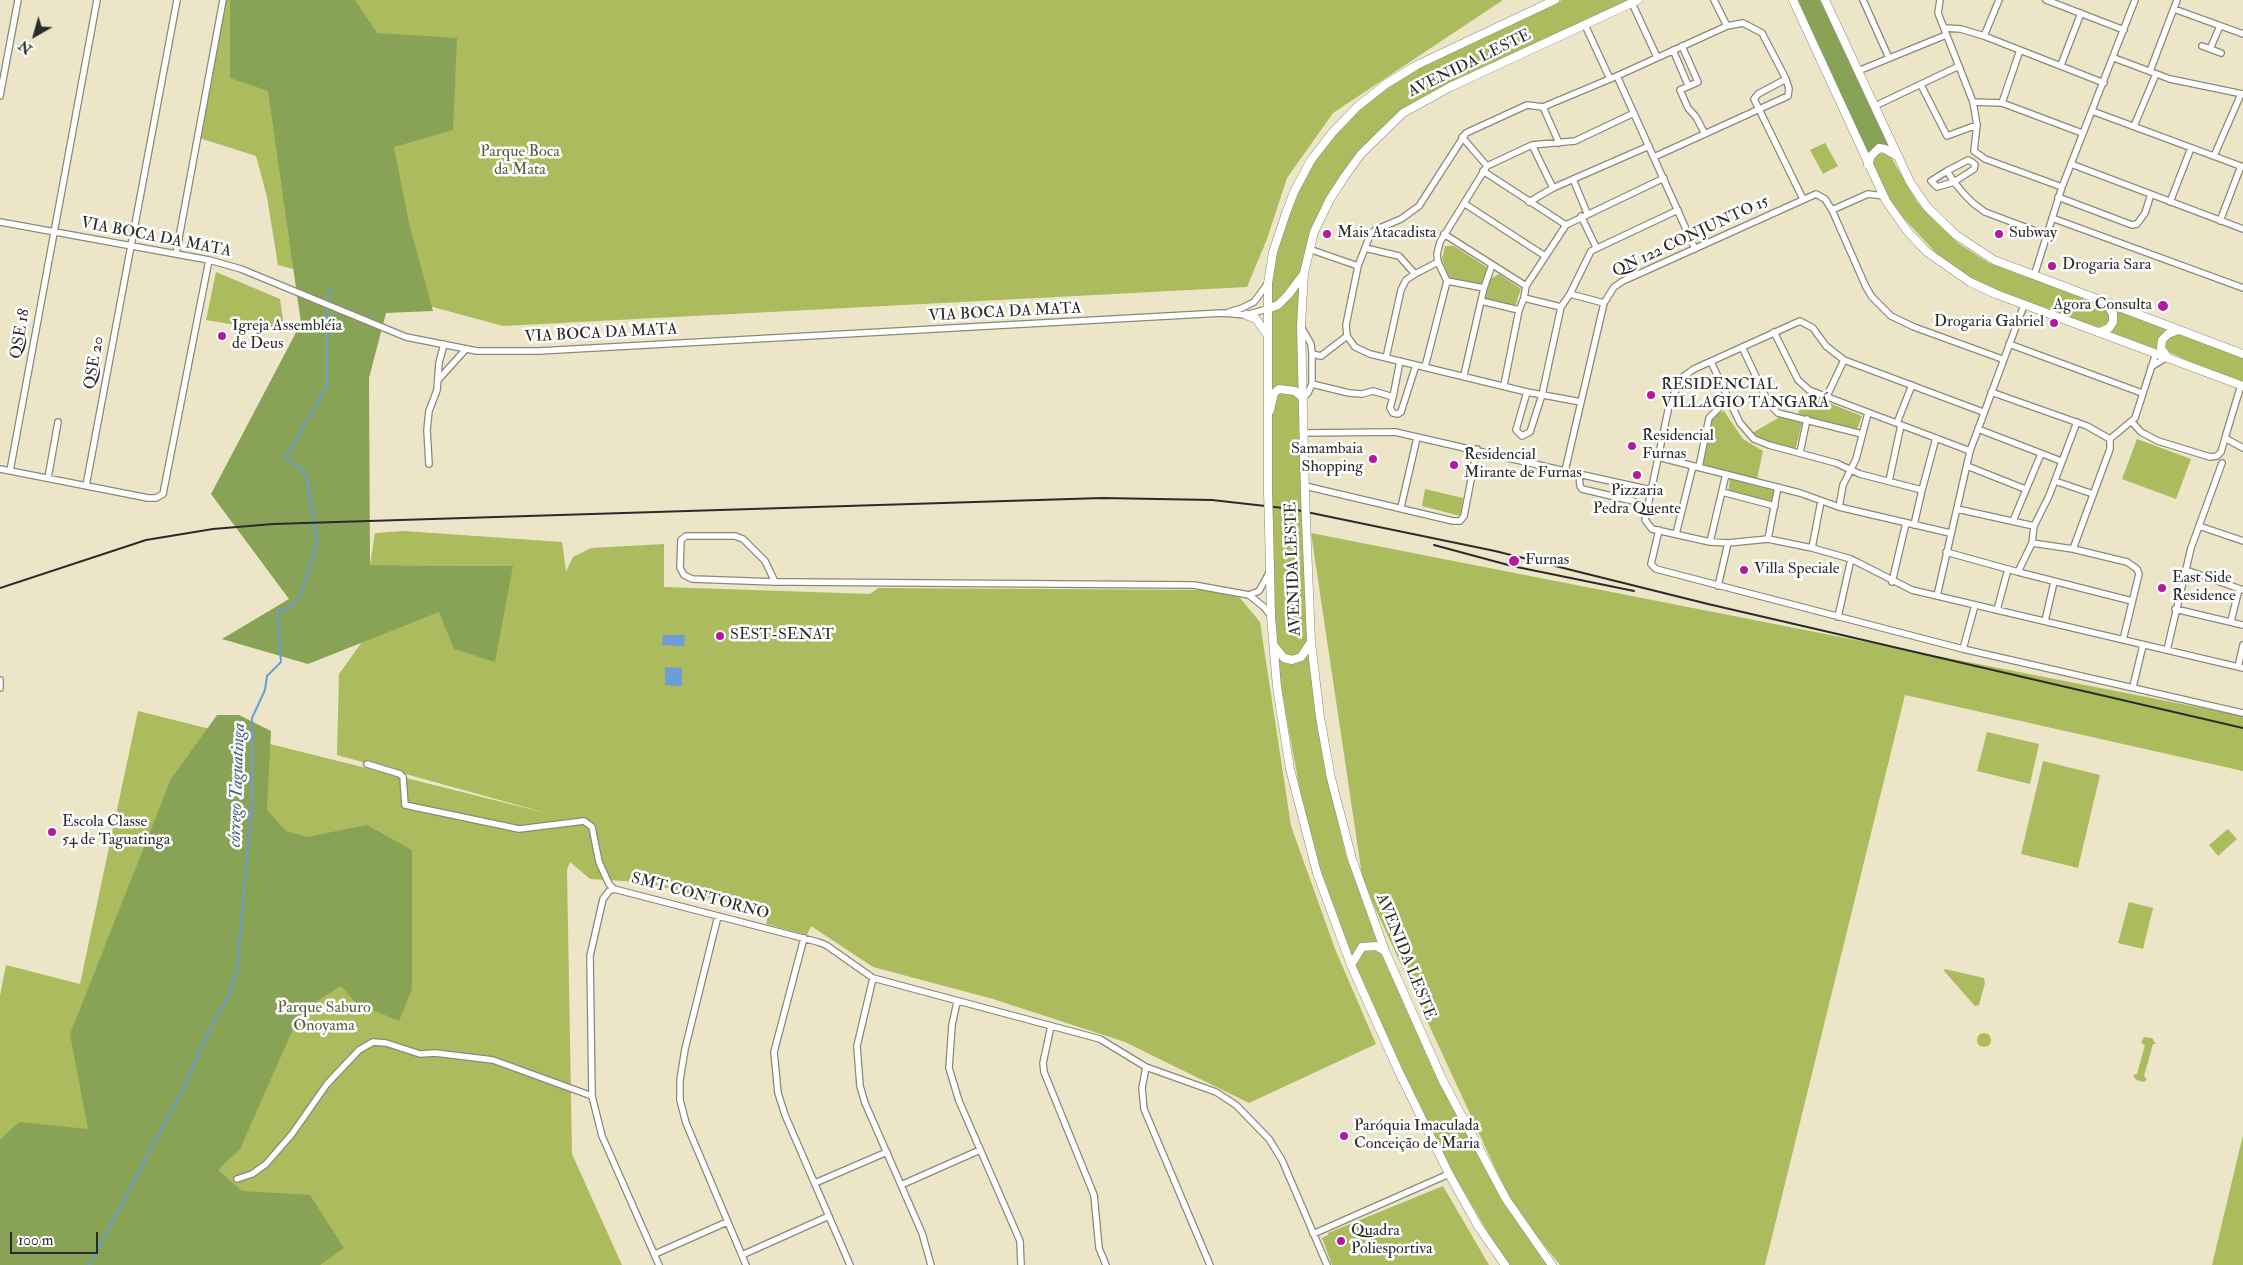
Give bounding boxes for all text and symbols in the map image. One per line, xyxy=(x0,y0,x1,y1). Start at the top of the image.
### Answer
north arrow xyxy=(10,10,60,60)
street label: AVENIDA LESTE xyxy=(1405,26,1535,102)
text: N xyxy=(15,37,36,58)
park label: Parque Boca da Mata xyxy=(480,143,560,181)
street label: QN 122 CONJUNTO 15 xyxy=(1610,192,1772,282)
street label: VIA BOCA DA MATA xyxy=(79,214,233,262)
place label: Mais Atacadista xyxy=(1337,224,1436,244)
place label: Subway xyxy=(2009,224,2057,244)
marker: Mais Atacadista xyxy=(1321,228,1333,240)
marker: Subway xyxy=(1993,228,2005,240)
place label: Drogaria Sara xyxy=(2062,256,2151,276)
marker: Drogaria Sara xyxy=(2046,260,2058,272)
place label: Agora Consulta xyxy=(2053,296,2152,316)
street label: VIA BOCA DA MATA xyxy=(928,299,1082,327)
marker: Agora Consulta xyxy=(2156,299,2170,313)
street label: QSE 18 xyxy=(7,307,35,361)
place label: Drogaria Gabriel xyxy=(1934,313,2044,333)
place label: Igreja Assembléia de Deus xyxy=(232,317,342,355)
marker: Drogaria Gabriel xyxy=(2048,317,2060,329)
street label: VIA BOCA DA MATA xyxy=(524,320,678,348)
marker: Igreja Assembléia de Deus xyxy=(216,330,228,342)
street label: QSE 20 xyxy=(81,335,109,391)
place label: RESIDENCIAL VILLAGIO TANGARÁ xyxy=(1661,376,1829,414)
marker: RESIDENCIAL VILLAGIO TANGARÁ xyxy=(1645,389,1657,401)
place label: Residencial Furnas xyxy=(1642,427,1714,465)
place label: Samambaia Shopping xyxy=(1291,440,1363,478)
marker: Residencial Furnas xyxy=(1626,440,1638,452)
place label: Residencial Mirante de Furnas xyxy=(1464,446,1582,484)
marker: Samambaia Shopping xyxy=(1367,453,1379,465)
marker: Residencial Mirante de Furnas xyxy=(1448,459,1460,471)
marker: Pizzaria Pedra Quente xyxy=(1631,469,1643,481)
place label: Pizzaria Pedra Quente xyxy=(1593,482,1681,520)
street label: AVENIDA LESTE xyxy=(1282,501,1306,637)
place label: Furnas xyxy=(1525,551,1569,571)
marker: Furnas xyxy=(1507,554,1521,568)
place label: Villa Speciale xyxy=(1754,560,1839,580)
marker: Villa Speciale xyxy=(1738,564,1750,576)
place label: East Side Residence xyxy=(2172,569,2236,607)
marker: East Side Residence xyxy=(2156,582,2168,594)
place label: SEST-SENAT xyxy=(730,626,834,646)
marker: SEST-SENAT xyxy=(714,630,726,642)
water label: córrego Taguatinga xyxy=(225,722,251,848)
place label: Escola Classe 54 de Taguatinga xyxy=(62,813,170,851)
marker: Escola Classe 54 de Taguatinga xyxy=(46,826,58,838)
street label: SMT CONTORNO xyxy=(629,869,771,925)
street label: AVENIDA LESTE xyxy=(1371,891,1439,1023)
park label: Parque Saburo Onoyama xyxy=(277,999,371,1037)
place label: Paróquia Imaculada Conceição de Maria xyxy=(1354,1117,1480,1155)
marker: Paróquia Imaculada Conceição de Maria xyxy=(1338,1130,1350,1142)
scale bar xyxy=(12,1222,100,1254)
place label: Quadra Poliesportiva xyxy=(1351,1222,1433,1260)
text: 100 m xyxy=(18,1231,53,1250)
marker: Quadra Poliesportiva xyxy=(1335,1235,1347,1247)

